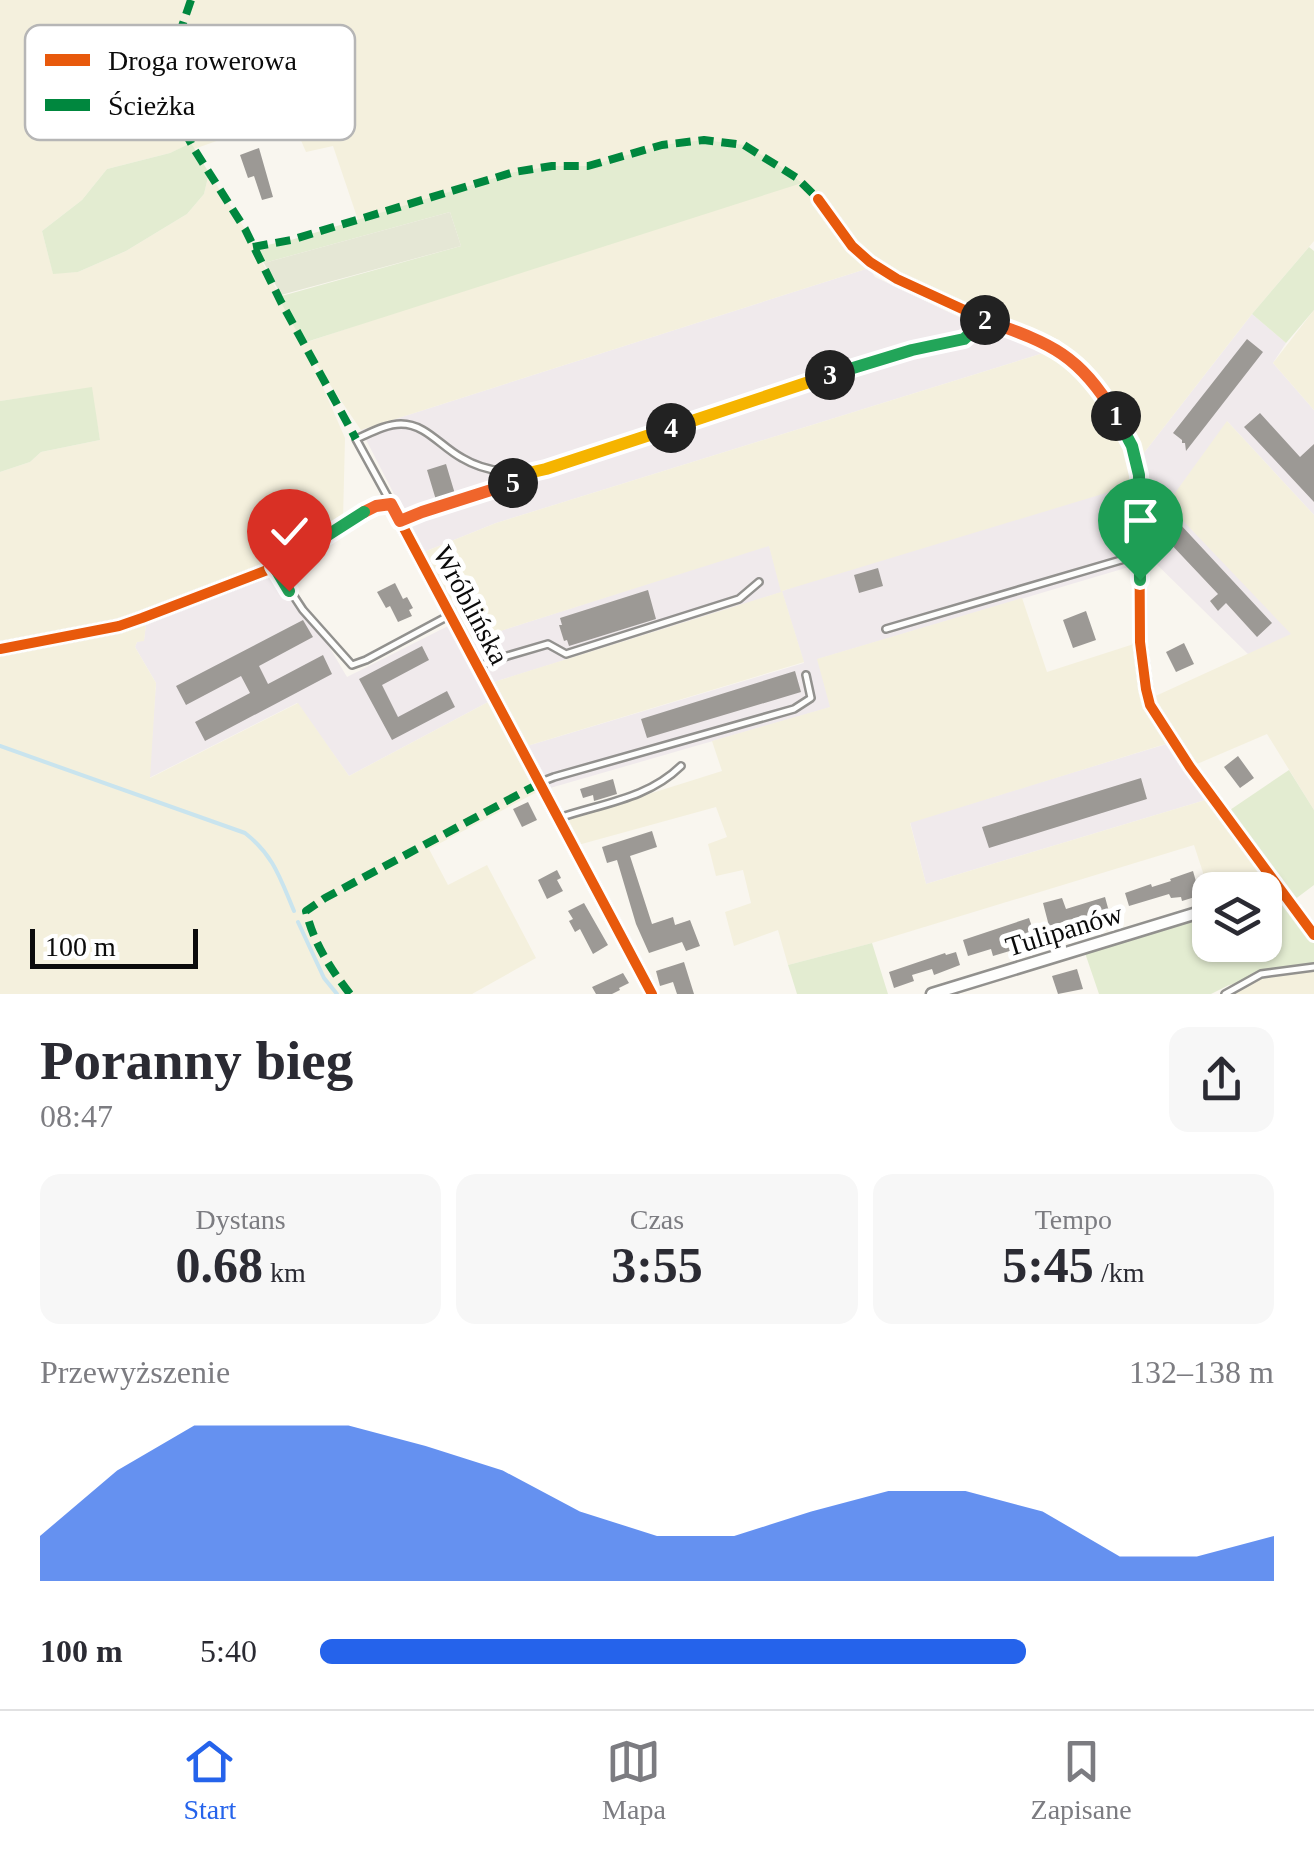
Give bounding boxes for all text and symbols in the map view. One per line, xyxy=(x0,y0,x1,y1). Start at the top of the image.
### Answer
legend xyxy=(25,25,355,140)
text: Droga rowerowa xyxy=(108,45,297,76)
text: Ścieżka xyxy=(108,90,196,121)
pin: 2 xyxy=(960,295,1010,345)
text: 2 xyxy=(978,304,992,335)
pin: 3 xyxy=(805,350,855,400)
text: 3 xyxy=(823,359,837,390)
pin: 1 xyxy=(1091,391,1141,441)
text: 1 xyxy=(1109,400,1123,431)
pin: 4 xyxy=(646,403,696,453)
text: 4 xyxy=(664,412,678,443)
pin: 5 xyxy=(488,458,538,508)
text: 5 xyxy=(506,467,520,498)
pin xyxy=(1098,478,1183,581)
pin xyxy=(247,489,332,592)
icon: arrive xyxy=(1113,493,1168,548)
icon: check xyxy=(262,504,317,559)
street label: Wróblińska xyxy=(427,541,515,670)
map controls xyxy=(1192,872,1282,962)
button: layers xyxy=(1192,872,1282,962)
street label: Tulipanów xyxy=(1002,897,1127,962)
scale bar xyxy=(30,924,198,968)
text: 100 m xyxy=(45,931,116,962)
button: share xyxy=(1169,1027,1274,1132)
text: Poranny bieg xyxy=(40,1030,353,1091)
text: 08:47 xyxy=(40,1098,113,1134)
text: Dystans xyxy=(196,1204,286,1235)
text: Czas xyxy=(630,1204,684,1235)
text: Tempo xyxy=(1035,1204,1112,1235)
text: 0.68 xyxy=(176,1237,263,1293)
text: 3:55 xyxy=(611,1237,703,1293)
text: 5:45 xyxy=(1002,1237,1094,1293)
text: km xyxy=(263,1257,306,1288)
text: /km xyxy=(1094,1257,1144,1288)
text: Przewyższenie xyxy=(40,1354,230,1390)
text: 132–138 m xyxy=(1129,1354,1274,1390)
text: 100 m xyxy=(40,1633,123,1669)
text: 5:40 xyxy=(200,1633,257,1669)
tab: Start xyxy=(182,1734,237,1826)
tab: Mapa xyxy=(602,1734,666,1826)
tab: Zapisane xyxy=(1031,1734,1132,1826)

